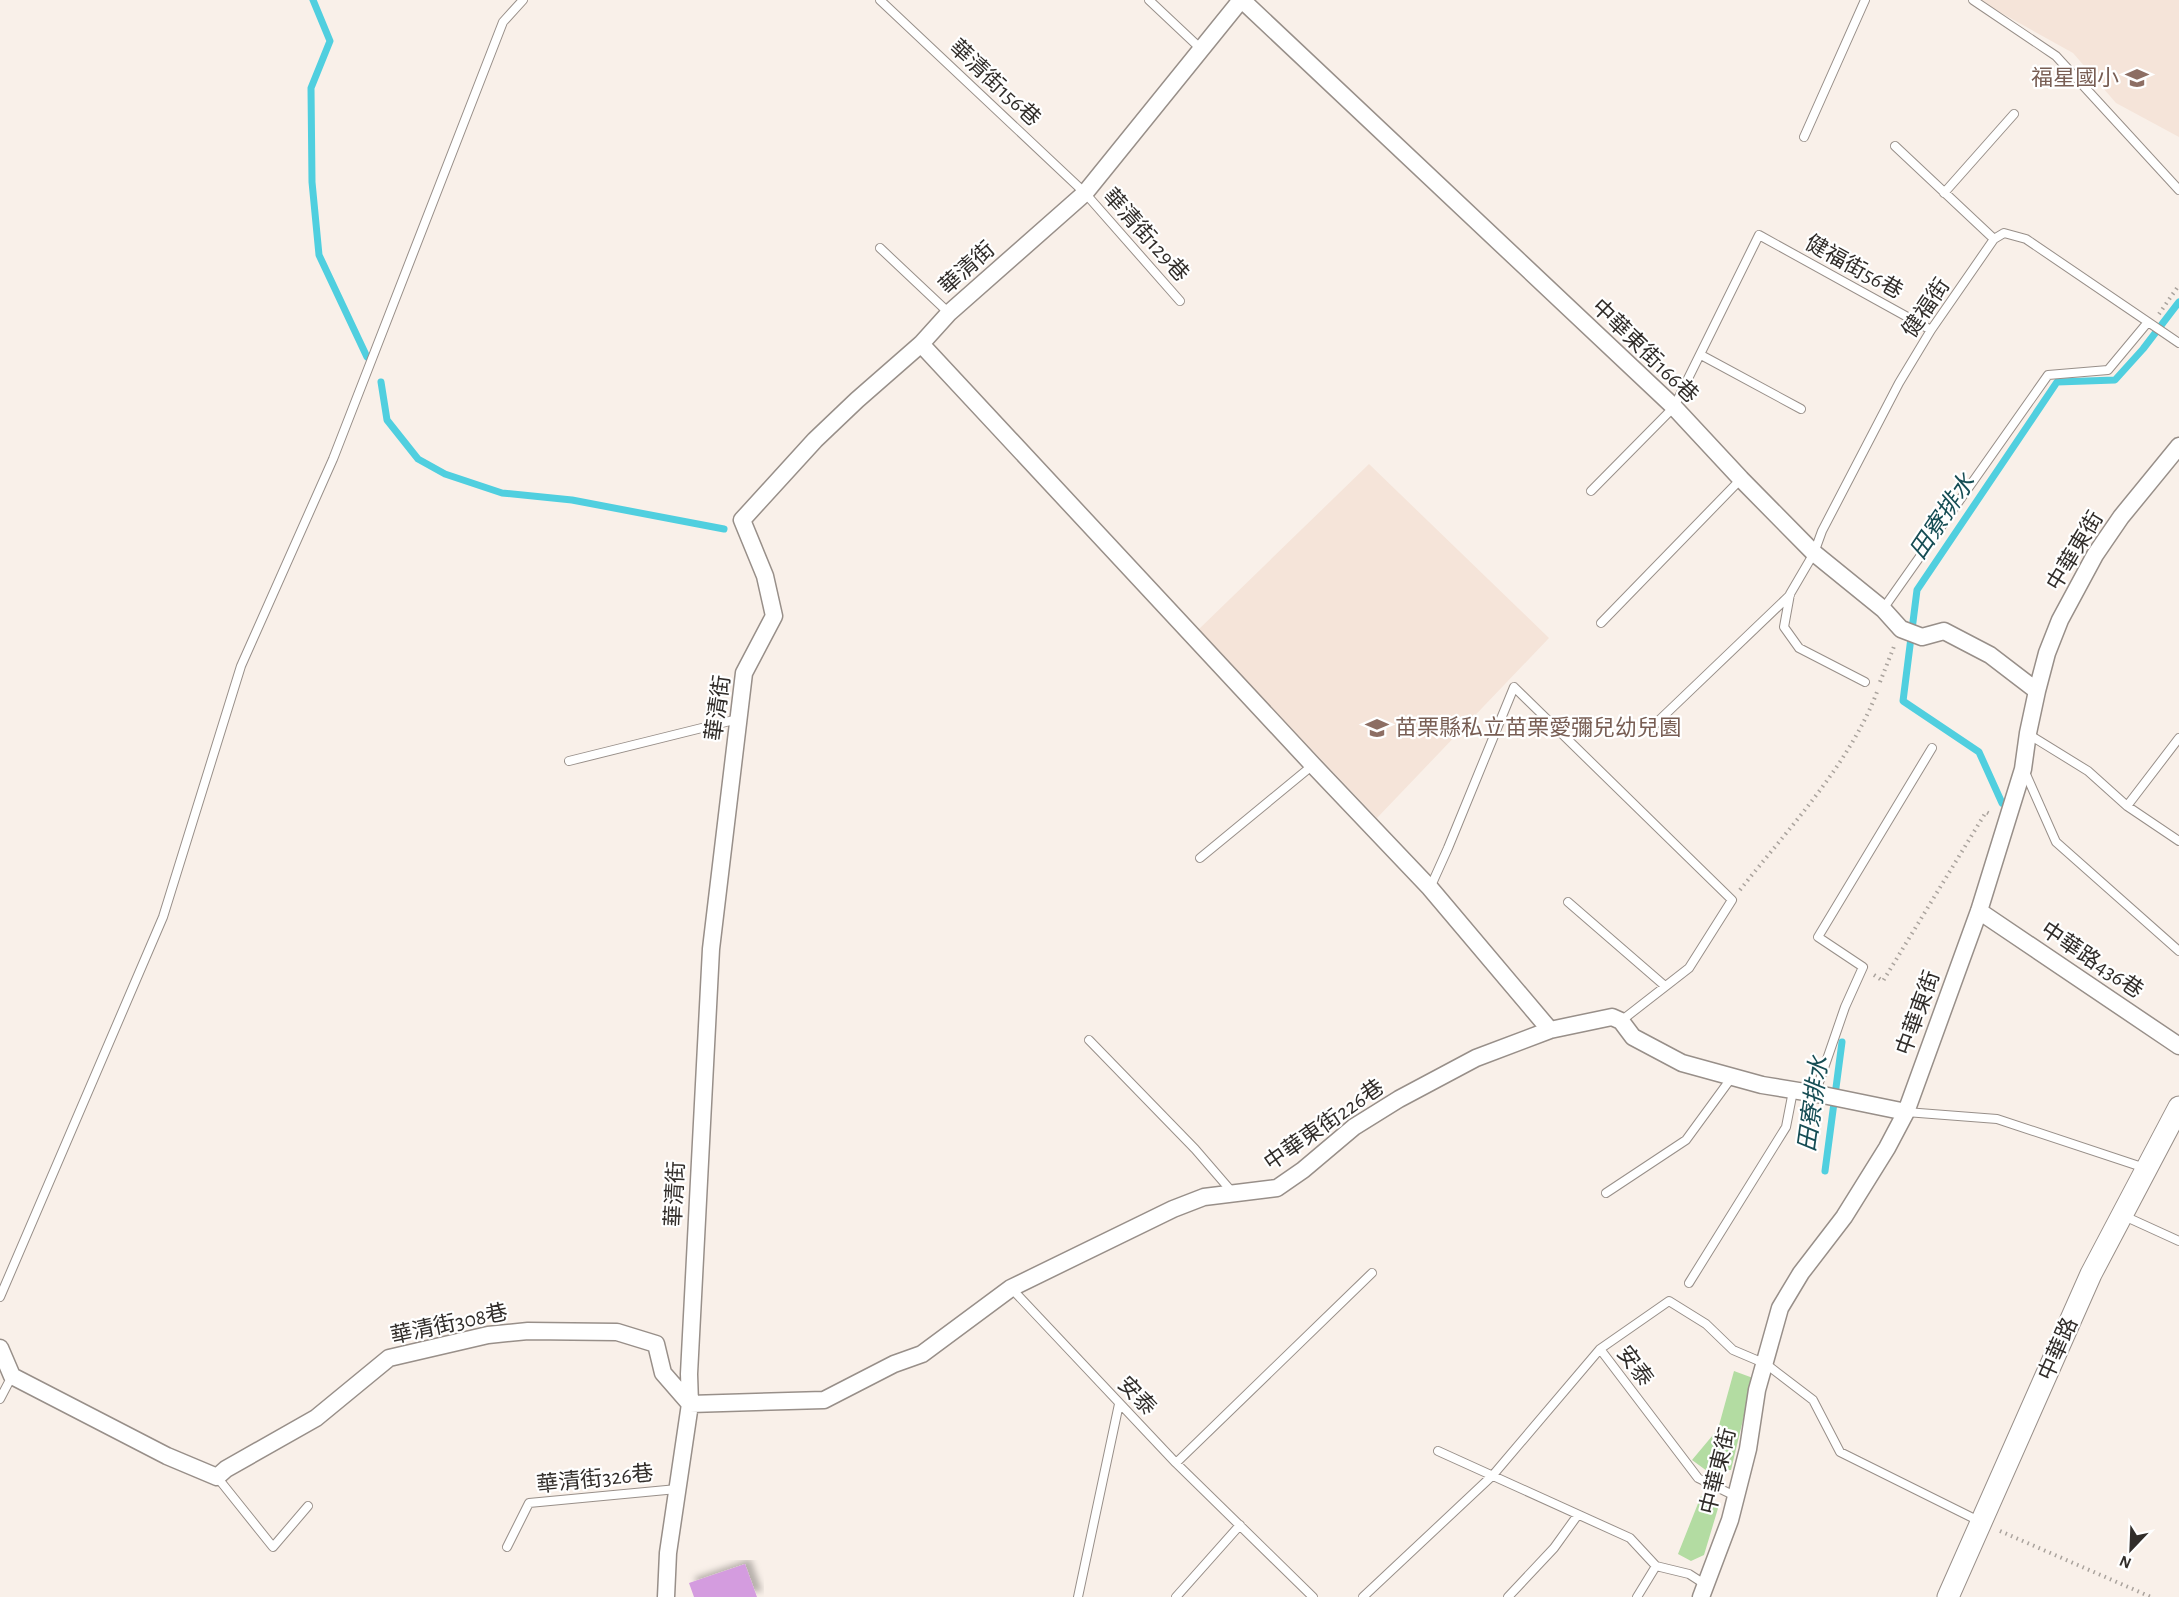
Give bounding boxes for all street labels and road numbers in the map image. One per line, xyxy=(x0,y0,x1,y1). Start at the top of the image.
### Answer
street label: 華清街156巷 xyxy=(945,35,1045,130)
street label: 華清街129巷 xyxy=(1099,184,1194,285)
street label: 健福街56巷 xyxy=(1802,230,1907,303)
street label: 華清街 xyxy=(934,237,999,298)
street label: 健福街 xyxy=(1898,274,1954,342)
street label: 中華東街166巷 xyxy=(1588,294,1703,407)
street label: 中華東街 xyxy=(2042,507,2107,594)
street label: 華清街 xyxy=(702,674,733,742)
street label: 中華路436巷 xyxy=(2037,917,2148,1002)
street label: 中華東街 xyxy=(1892,968,1943,1058)
street label: 中華東街226巷 xyxy=(1260,1075,1388,1174)
street label: 華清街 xyxy=(661,1160,688,1228)
street label: 華清街308巷 xyxy=(388,1300,510,1347)
street label: 中華路 xyxy=(2034,1314,2081,1384)
street label: 安泰 xyxy=(1613,1341,1658,1390)
street label: 安泰 xyxy=(1114,1372,1161,1419)
street label: 中華東街 xyxy=(1696,1425,1739,1516)
street label: 華清街326巷 xyxy=(535,1461,655,1496)

